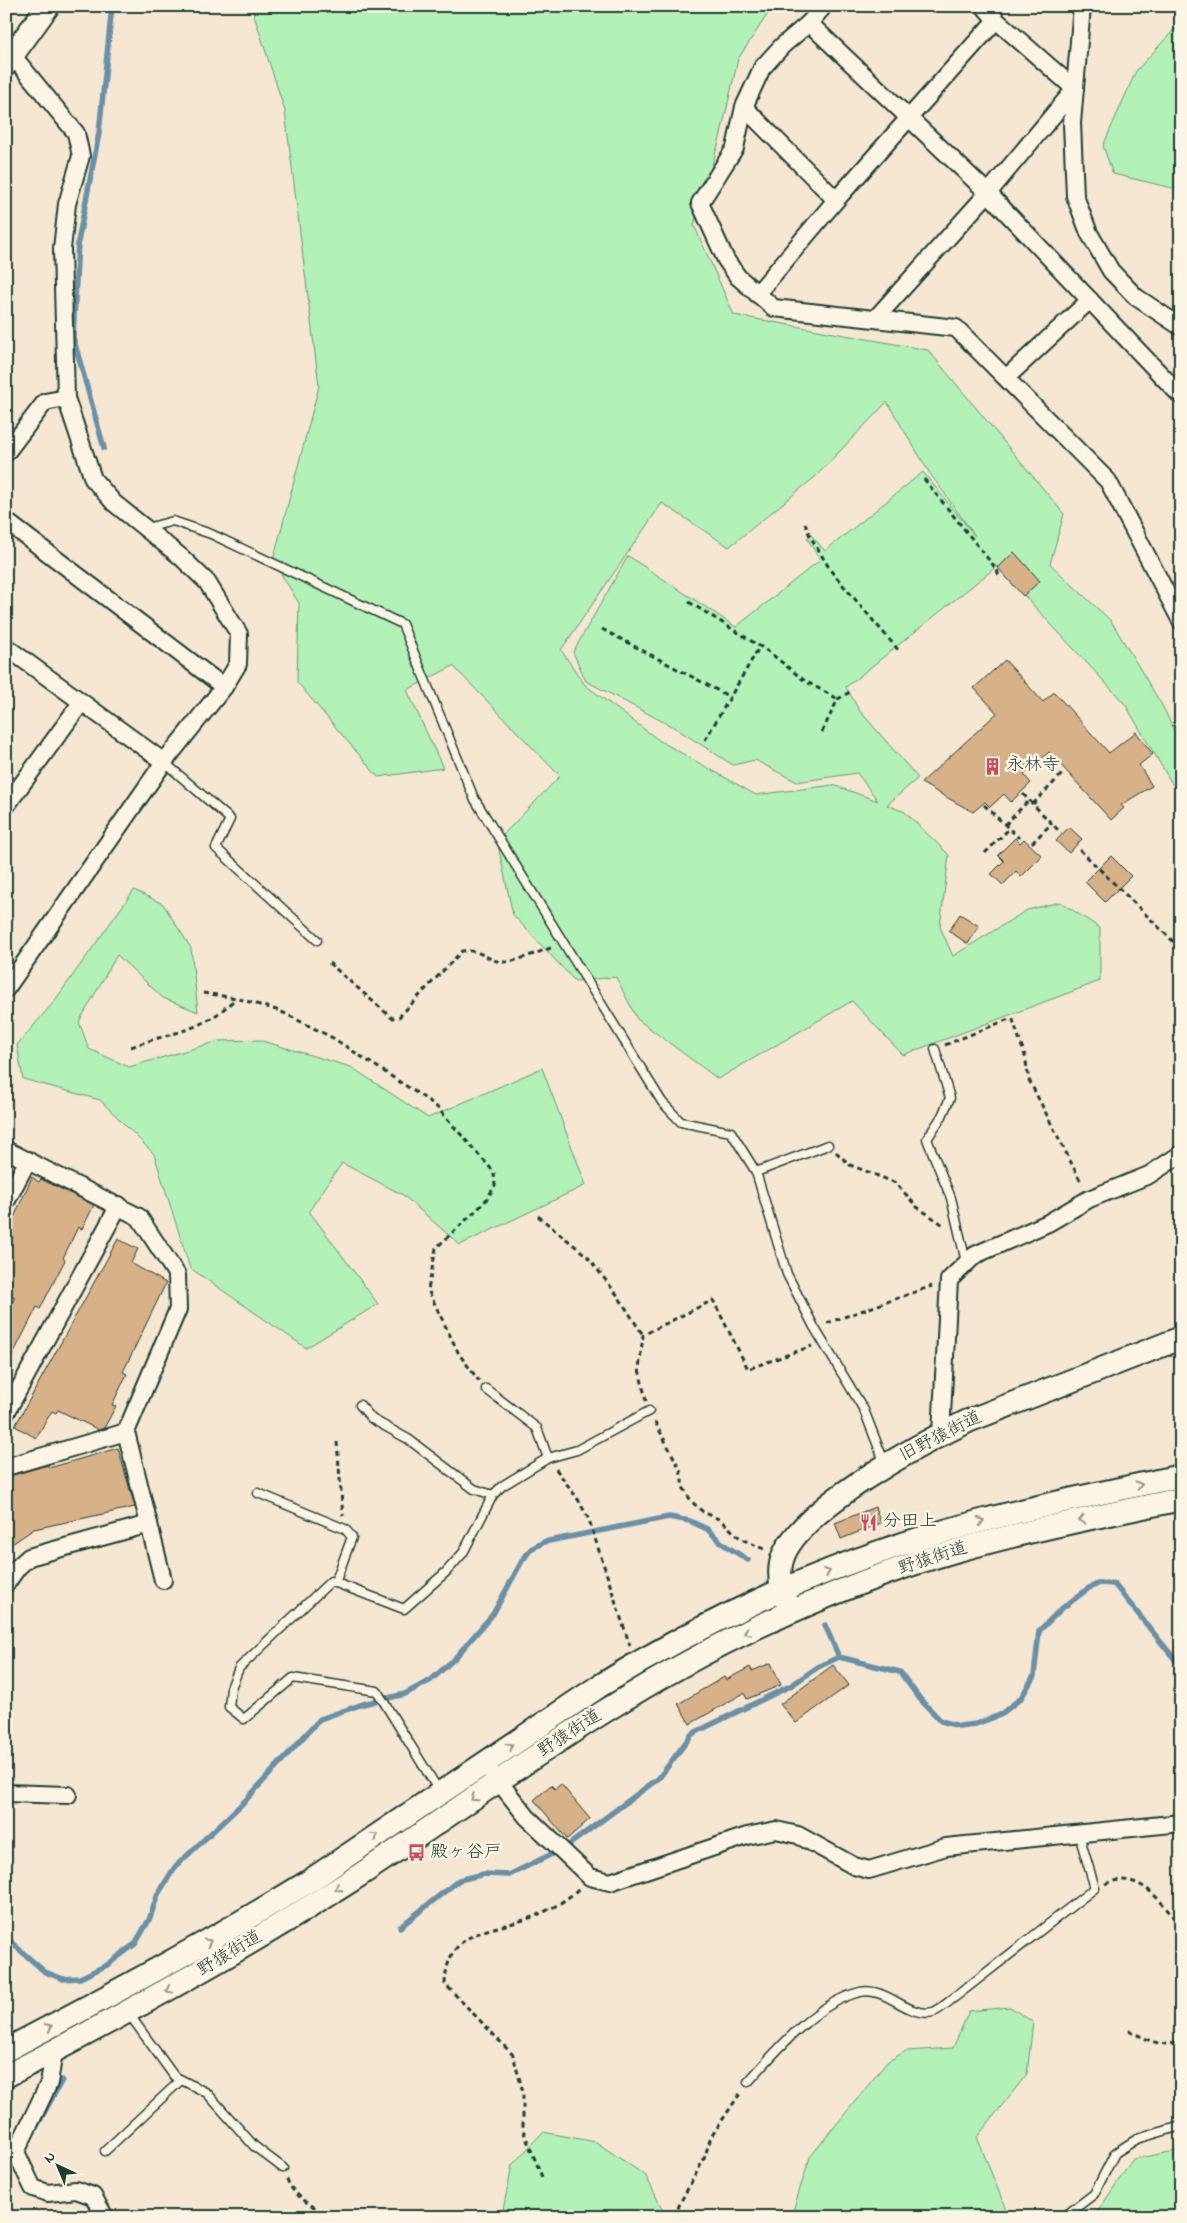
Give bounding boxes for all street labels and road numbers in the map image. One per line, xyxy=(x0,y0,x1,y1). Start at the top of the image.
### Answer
street label: 旧野猿街道 xyxy=(895,1405,987,1469)
street label: 野猿街道 xyxy=(895,1536,971,1582)
street label: 野猿街道 xyxy=(533,1703,607,1765)
street label: 野猿街道 xyxy=(192,1924,268,1984)

